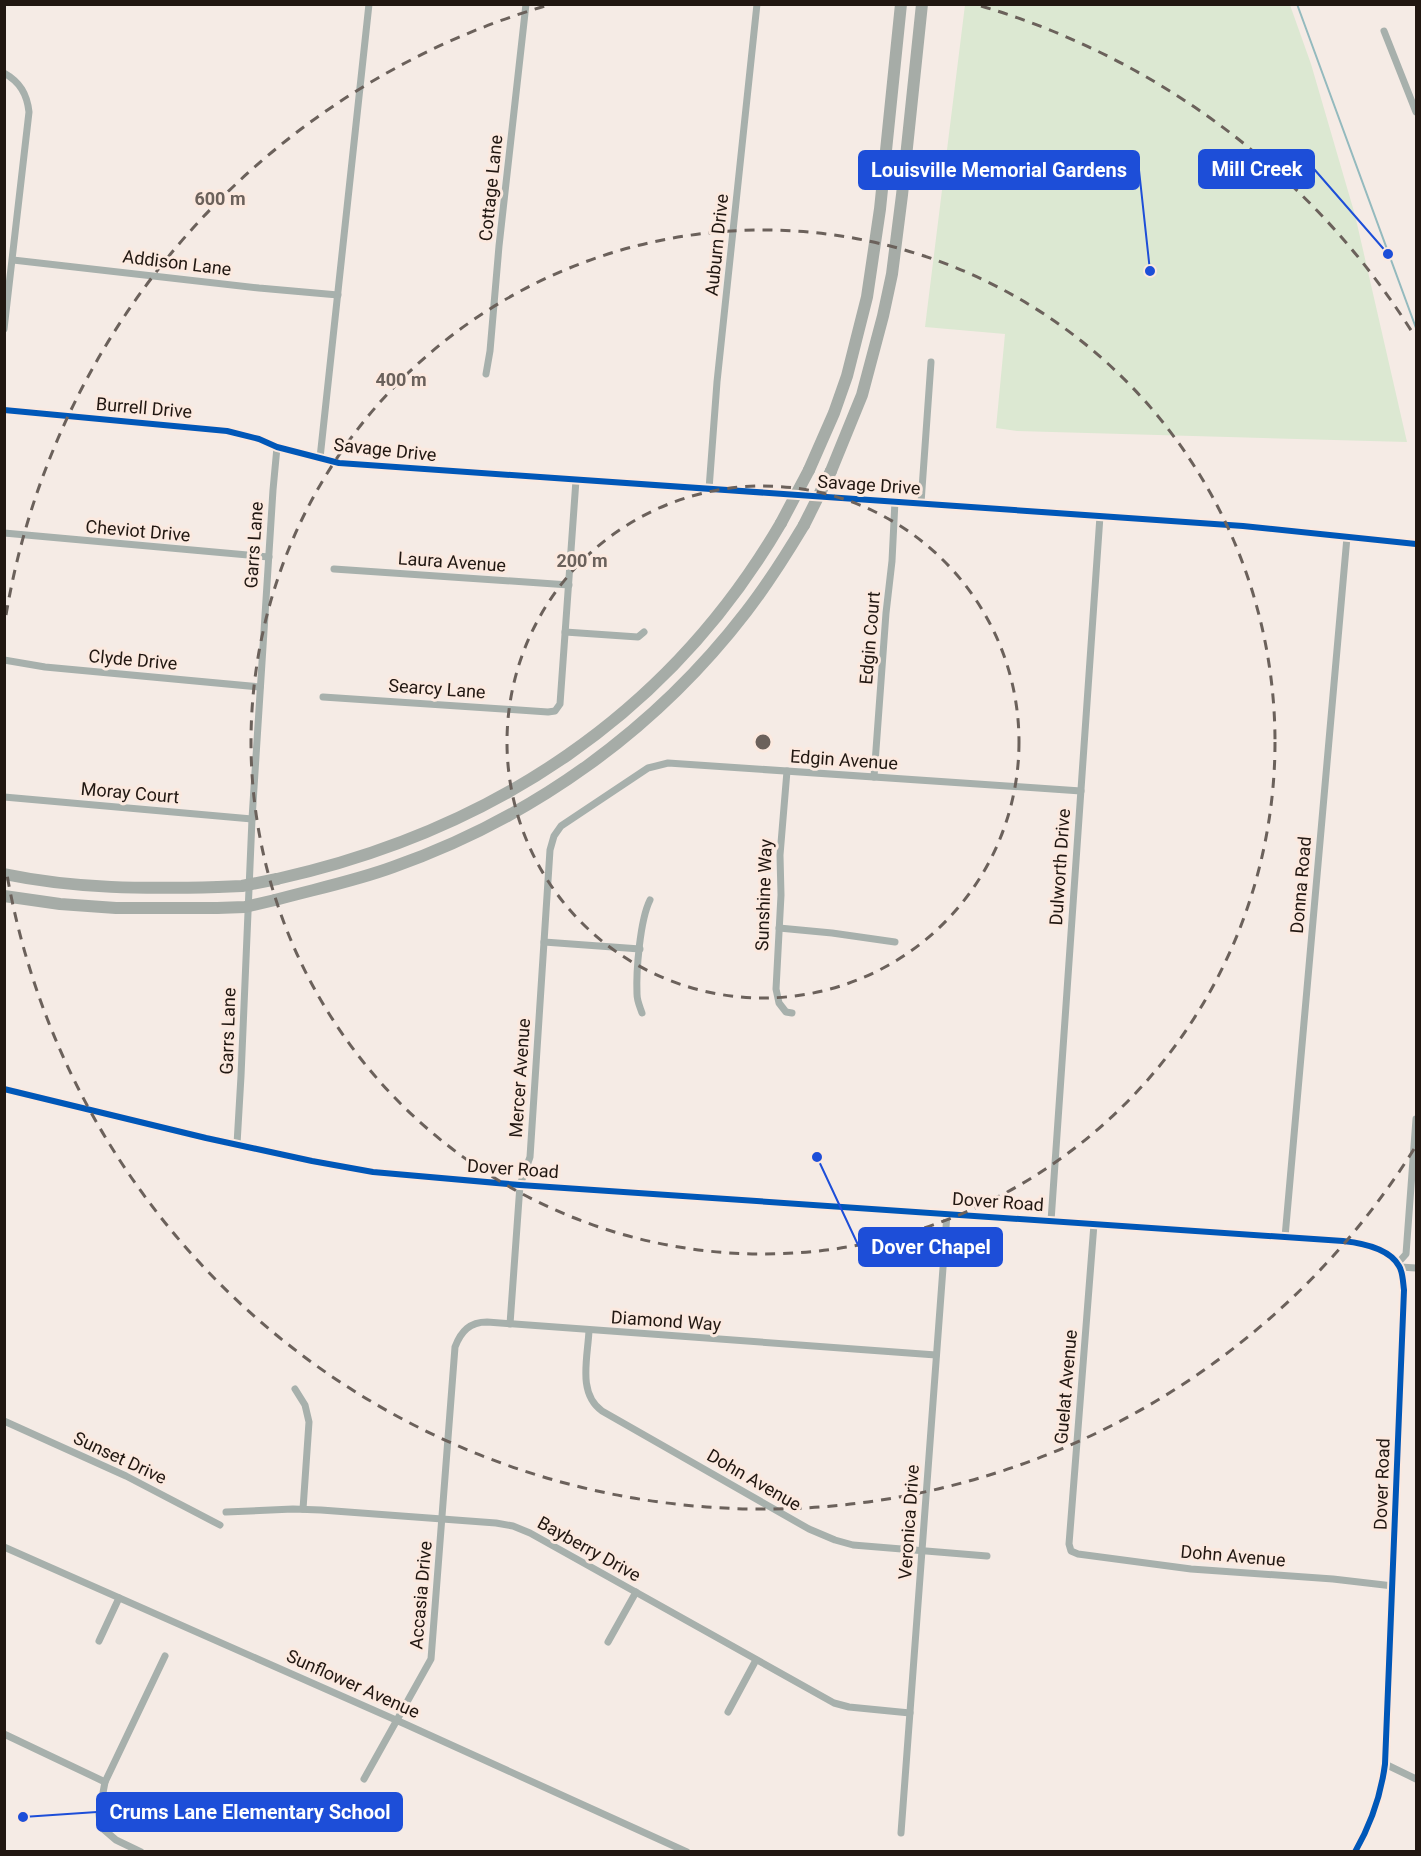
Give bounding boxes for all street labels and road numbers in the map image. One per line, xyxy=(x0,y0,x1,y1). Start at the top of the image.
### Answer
street label: Cottage Lane xyxy=(474,134,507,242)
street label: Auburn Drive xyxy=(701,193,732,297)
street label: Addison Lane xyxy=(122,245,233,280)
street label: Burrell Drive xyxy=(95,393,193,422)
street label: Savage Drive xyxy=(333,434,438,465)
street label: Savage Drive xyxy=(817,470,921,499)
street label: Garrs Lane xyxy=(240,501,267,589)
street label: Cheviot Drive xyxy=(85,515,191,546)
street label: Laura Avenue xyxy=(397,547,507,576)
street label: Edgin Court xyxy=(855,590,884,685)
street label: Clyde Drive xyxy=(88,645,178,674)
street label: Searcy Lane xyxy=(388,675,486,702)
street label: Edgin Avenue xyxy=(789,745,899,774)
street label: Moray Court xyxy=(80,778,180,807)
street label: Dulworth Drive xyxy=(1045,808,1074,926)
street label: Donna Road xyxy=(1286,835,1315,934)
street label: Sunshine Way xyxy=(751,838,776,951)
street label: Garrs Lane xyxy=(215,987,240,1075)
street label: Mercer Avenue xyxy=(505,1018,534,1138)
street label: Dover Road xyxy=(466,1155,560,1182)
street label: Dover Road xyxy=(951,1188,1045,1215)
street label: Diamond Way xyxy=(610,1306,722,1335)
street label: Guelat Avenue xyxy=(1050,1329,1081,1445)
street label: Sunset Drive xyxy=(70,1427,170,1488)
street label: Dover Road xyxy=(1369,1438,1394,1530)
street label: Dohn Avenue xyxy=(703,1444,805,1515)
street label: Veronica Drive xyxy=(894,1464,923,1580)
street label: Bayberry Drive xyxy=(534,1512,645,1586)
street label: Accasia Drive xyxy=(405,1540,436,1650)
street label: Dohn Avenue xyxy=(1180,1540,1286,1571)
street label: Sunflower Avenue xyxy=(283,1645,423,1722)

